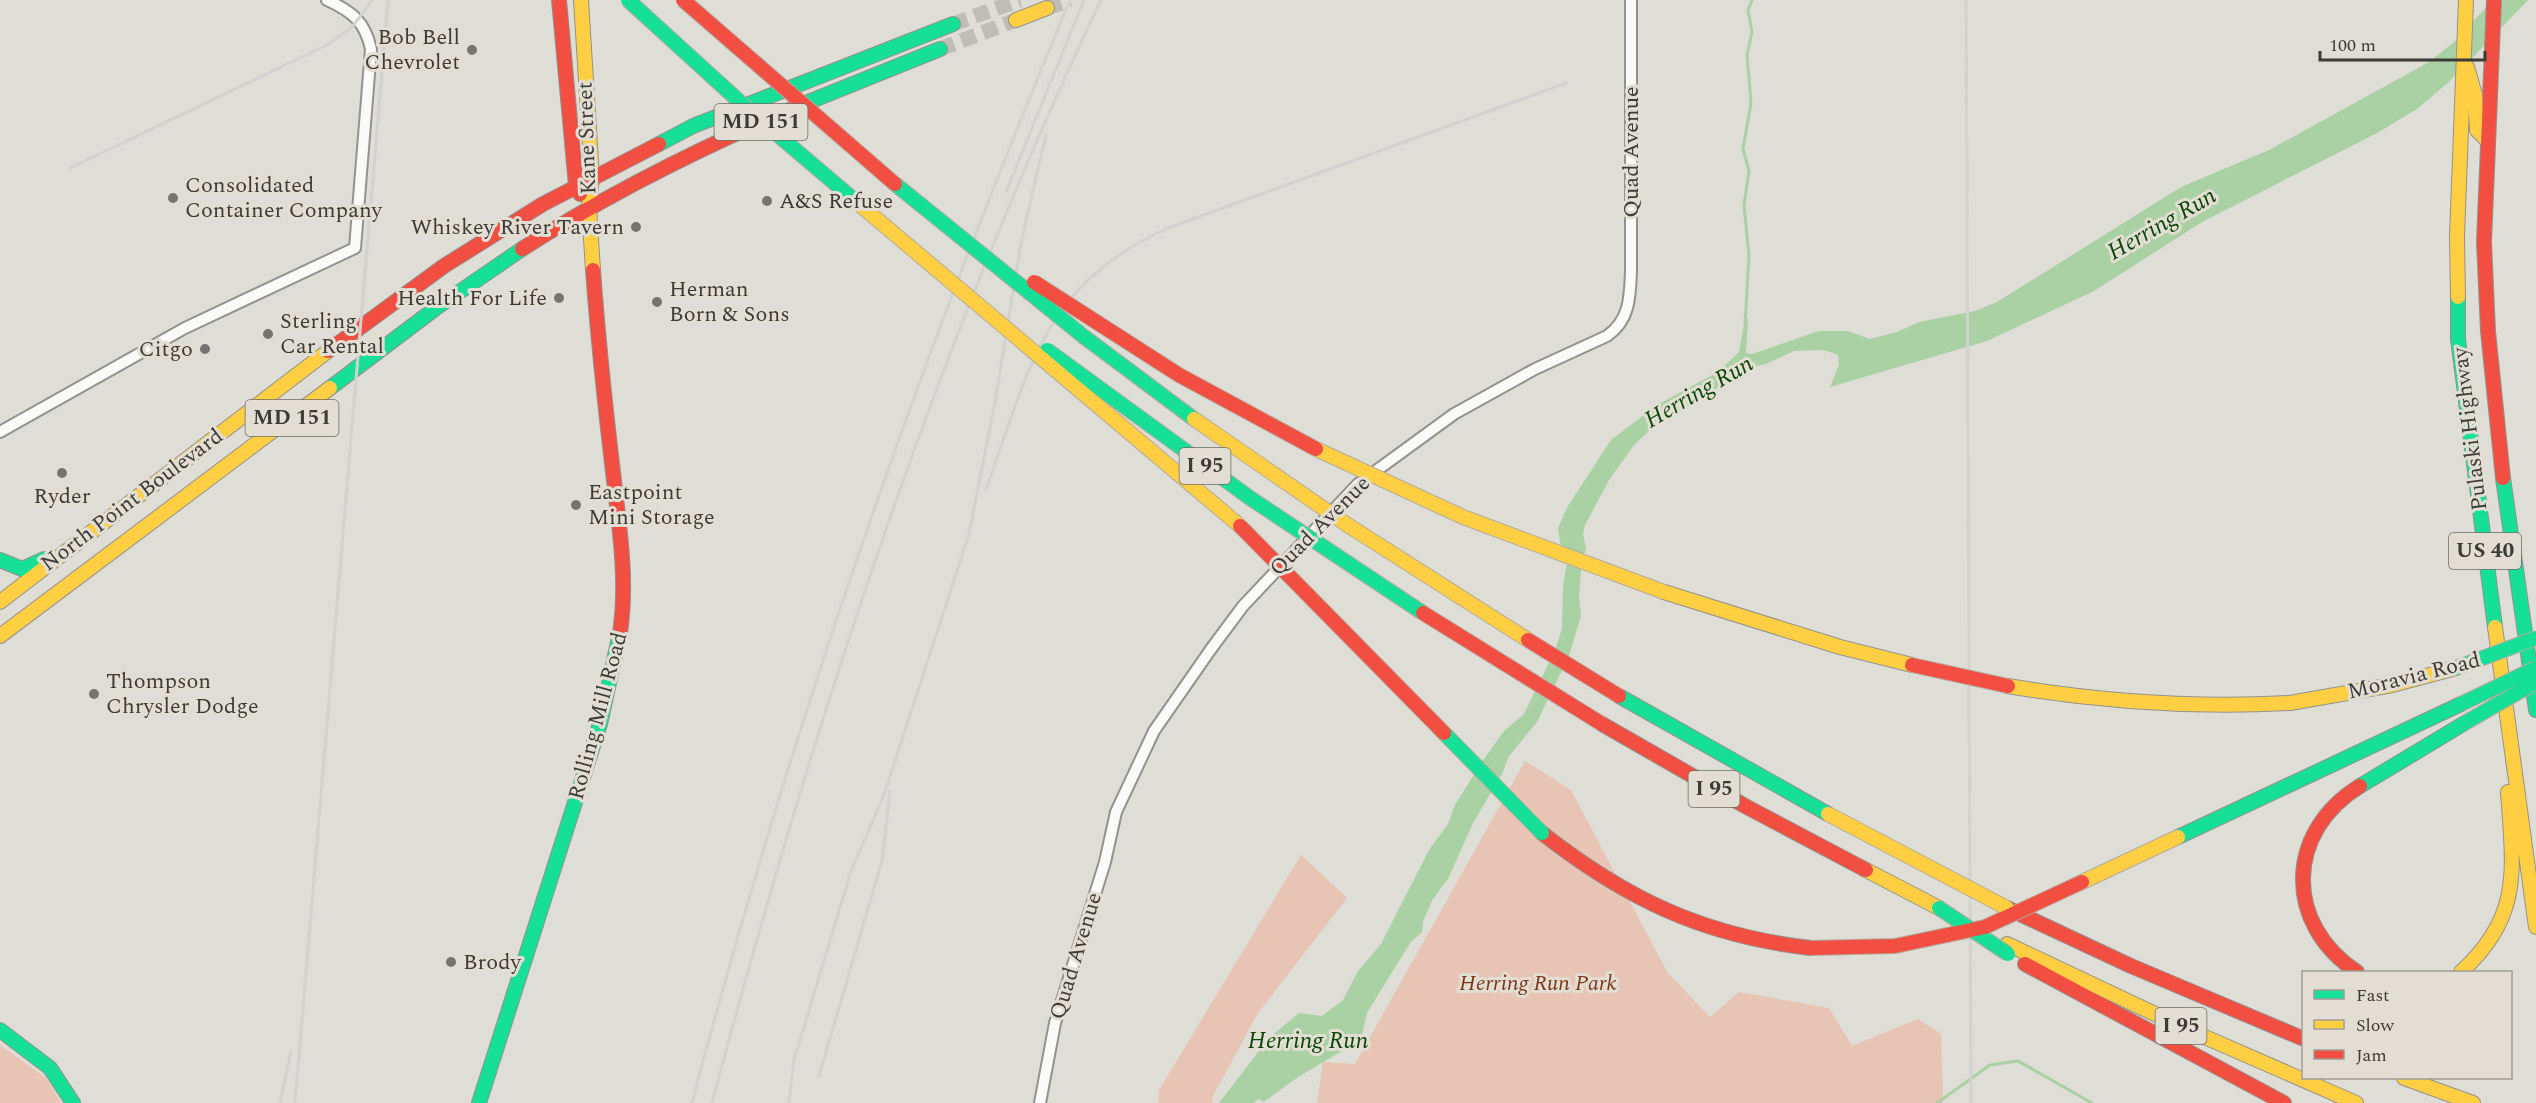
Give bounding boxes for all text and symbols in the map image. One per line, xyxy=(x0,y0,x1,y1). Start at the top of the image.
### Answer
place label: Bob Bell Chevrolet xyxy=(364,21,460,79)
scale bar xyxy=(2320,24,2485,62)
text: 100 m xyxy=(2329,32,2376,59)
marker: Bob Bell Chevrolet xyxy=(465,43,479,57)
street label: Kane Street xyxy=(569,81,605,195)
street label: Quad Avenue xyxy=(1615,86,1648,218)
road number: MD 151 xyxy=(714,104,807,140)
place label: Consolidated Container Company xyxy=(185,169,383,227)
water label: Herring Run xyxy=(2101,178,2224,270)
place label: A&S Refuse xyxy=(779,185,893,218)
marker: Consolidated Container Company xyxy=(166,191,180,205)
marker: A&S Refuse xyxy=(760,194,774,208)
place label: Whiskey River Tavern xyxy=(410,211,624,244)
marker: Whiskey River Tavern xyxy=(629,220,643,234)
place label: Herman Born & Sons xyxy=(669,273,790,331)
place label: Health For Life xyxy=(397,282,547,315)
marker: Health For Life xyxy=(552,291,566,305)
marker: Herman Born & Sons xyxy=(650,295,664,309)
place label: Sterling Car Rental xyxy=(280,305,384,363)
marker: Sterling Car Rental xyxy=(261,327,275,341)
place label: Citgo xyxy=(139,333,193,366)
marker: Citgo xyxy=(198,342,212,356)
street label: Pulaski Highway xyxy=(2443,344,2496,512)
water label: Herring Run xyxy=(1638,346,1761,438)
road number: MD 151 xyxy=(246,400,338,436)
street label: North Point Boulevard xyxy=(34,420,230,580)
road number: I 95 xyxy=(1180,448,1230,484)
marker: Ryder xyxy=(55,466,69,480)
street label: Quad Avenue xyxy=(1262,468,1378,584)
place label: Eastpoint Mini Storage xyxy=(588,476,715,534)
place label: Ryder xyxy=(34,480,91,513)
marker: Eastpoint Mini Storage xyxy=(569,498,583,512)
road number: US 40 xyxy=(2449,533,2521,569)
street label: Rolling Mill Road xyxy=(560,628,636,804)
street label: Moravia Road xyxy=(2344,644,2484,708)
place label: Thompson Chrysler Dodge xyxy=(106,665,259,723)
marker: Thompson Chrysler Dodge xyxy=(87,687,101,701)
road number: I 95 xyxy=(1688,771,1740,807)
street label: Quad Avenue xyxy=(1041,888,1111,1024)
place label: Brody xyxy=(463,946,522,979)
marker: Brody xyxy=(444,955,458,969)
park label: Herring Run Park xyxy=(1459,967,1617,1000)
legend xyxy=(2302,971,2512,1079)
text: Fast xyxy=(2356,982,2389,1009)
road number: I 95 xyxy=(2156,1008,2206,1044)
text: Slow xyxy=(2356,1012,2395,1039)
water label: Herring Run xyxy=(1248,1023,1369,1059)
text: Jam xyxy=(2356,1042,2387,1069)

